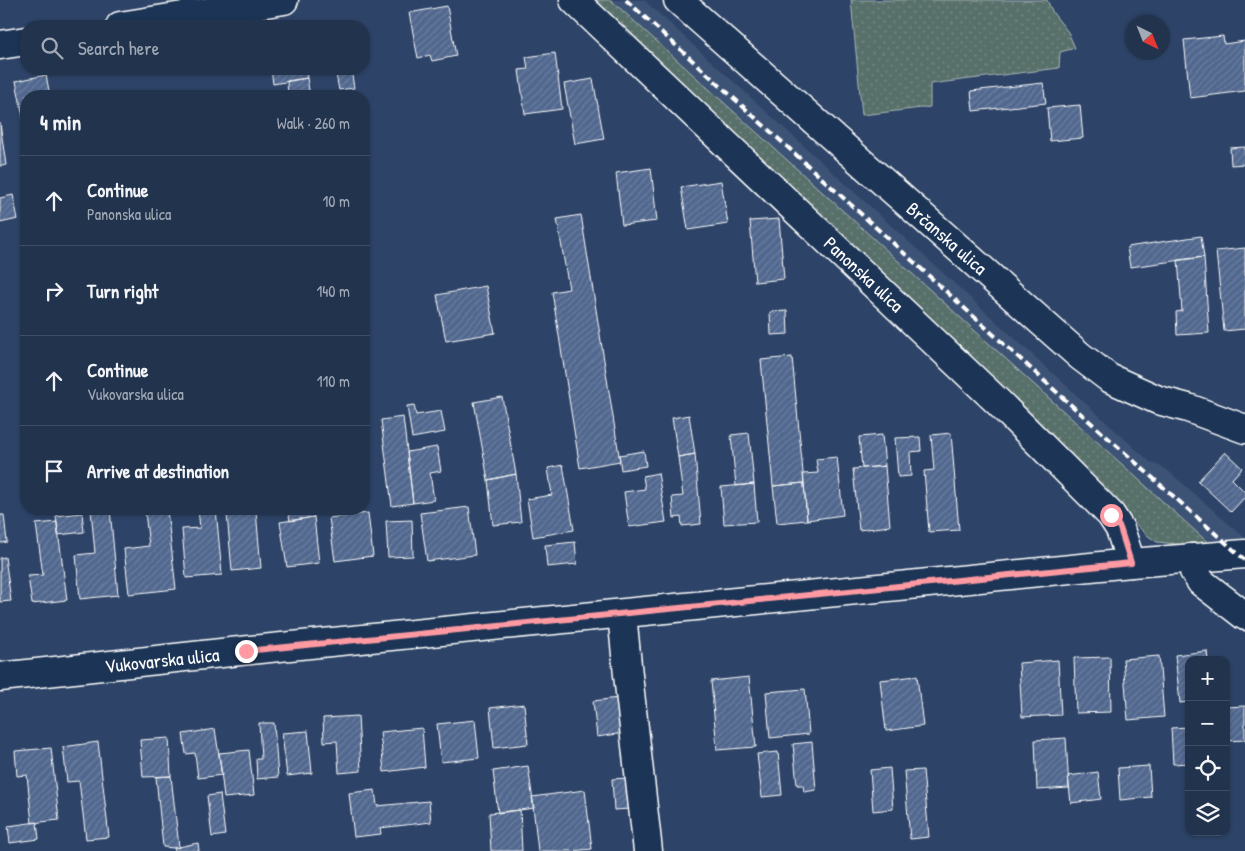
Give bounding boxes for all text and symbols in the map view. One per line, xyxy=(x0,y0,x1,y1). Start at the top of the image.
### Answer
north arrow xyxy=(1125,15,1170,60)
search box xyxy=(20,20,370,75)
icon: search xyxy=(38,34,66,62)
text: Search here xyxy=(78,35,159,61)
text: 4 min xyxy=(40,108,81,137)
text: Walk · 260 m xyxy=(277,112,350,134)
text: Continue xyxy=(87,177,148,203)
icon: ahead xyxy=(40,187,68,215)
text: 10 m xyxy=(322,190,350,212)
street label: Brčanska ulica xyxy=(901,196,993,281)
text: Panonska ulica xyxy=(87,203,171,225)
street label: Panonska ulica xyxy=(819,230,910,318)
icon: right xyxy=(40,277,68,305)
text: Turn right xyxy=(87,278,158,304)
text: 140 m xyxy=(316,280,350,302)
text: Continue xyxy=(87,357,148,383)
icon: ahead xyxy=(40,367,68,395)
text: 110 m xyxy=(317,370,350,392)
text: Vukovarska ulica xyxy=(87,383,184,405)
icon: arrive xyxy=(40,457,68,485)
text: Arrive at destination xyxy=(87,458,229,484)
route start xyxy=(1100,504,1123,527)
route end xyxy=(235,640,258,663)
street label: Vukovarska ulica xyxy=(103,641,221,679)
map controls xyxy=(1185,656,1230,836)
button: + xyxy=(1185,656,1230,701)
button: − xyxy=(1185,701,1230,746)
button: locate xyxy=(1185,746,1230,791)
button: layers xyxy=(1185,791,1230,836)

